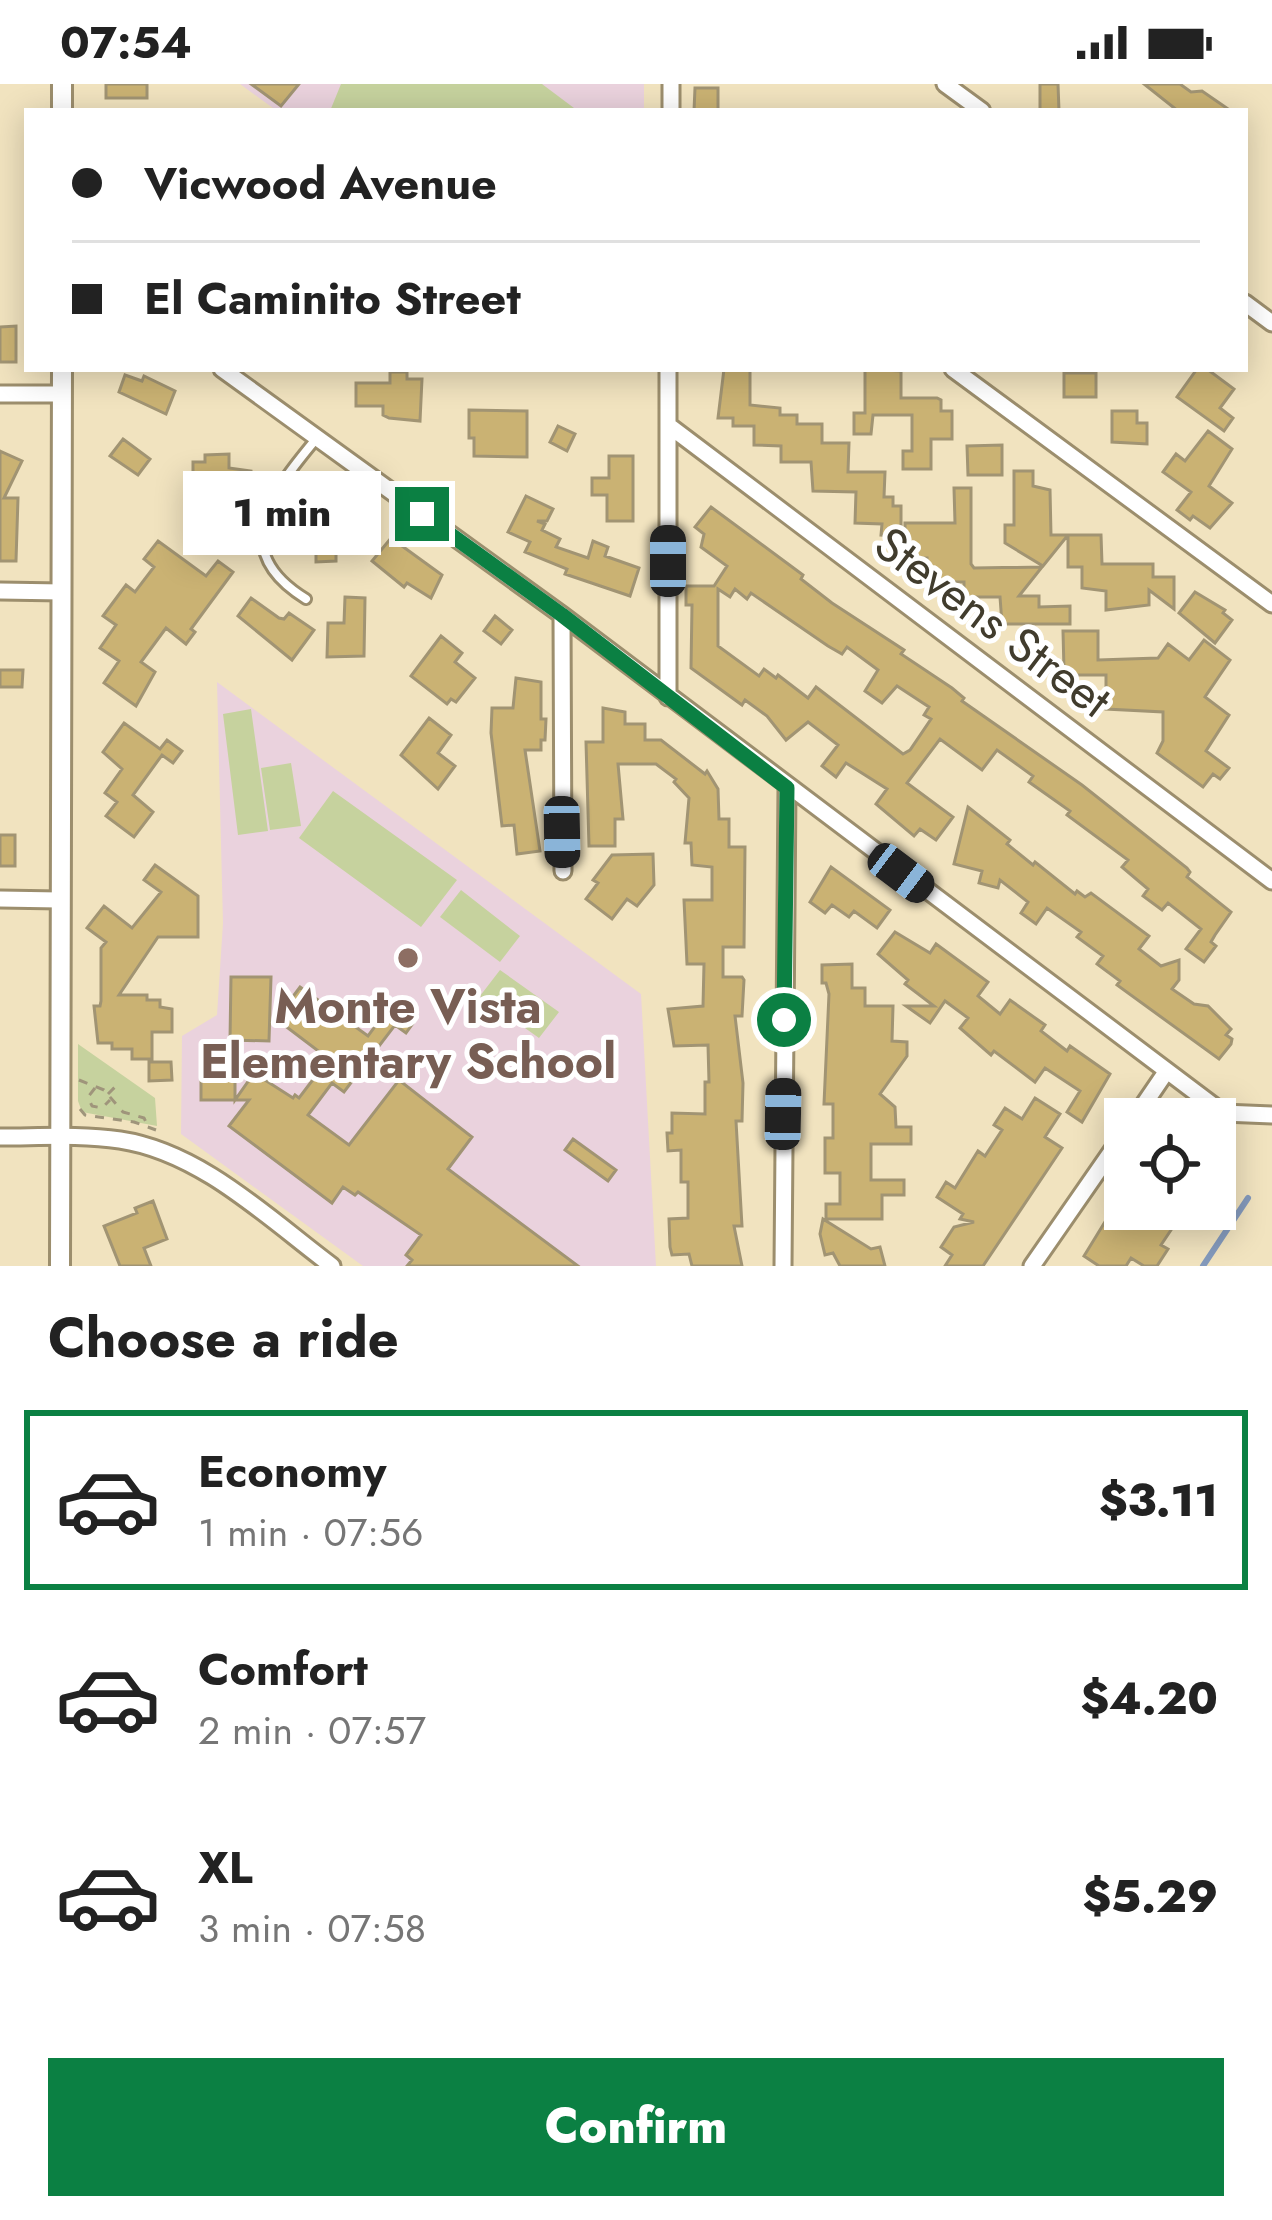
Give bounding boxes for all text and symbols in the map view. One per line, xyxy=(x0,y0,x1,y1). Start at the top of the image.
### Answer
text: 07:54 xyxy=(60,10,192,75)
text: Vicwood Avenue xyxy=(144,151,497,216)
text: El Caminito Street xyxy=(144,266,521,331)
callout: 1 min xyxy=(182,472,380,556)
text: 1 min xyxy=(233,484,331,541)
route end xyxy=(395,487,449,541)
street label: Stevens Street xyxy=(860,510,1126,734)
car xyxy=(650,525,686,597)
car xyxy=(543,796,581,868)
car xyxy=(861,837,941,909)
marker: Monte Vista Elementary School xyxy=(395,945,421,971)
place label: Monte Vista Elementary School xyxy=(200,972,616,1096)
route start xyxy=(757,993,811,1047)
car xyxy=(764,1078,802,1150)
map controls xyxy=(1104,1098,1236,1230)
button: locate xyxy=(1104,1098,1236,1230)
text: Choose a ride xyxy=(48,1299,399,1377)
text: Economy xyxy=(198,1439,386,1504)
icon: car xyxy=(54,1446,162,1554)
text: $3.11 xyxy=(1099,1468,1218,1533)
text: 1 min · 07:56 xyxy=(198,1504,423,1561)
text: Comfort xyxy=(198,1637,368,1702)
icon: car xyxy=(54,1644,162,1752)
text: $4.20 xyxy=(1080,1666,1218,1731)
text: 2 min · 07:57 xyxy=(198,1702,426,1759)
text: XL xyxy=(198,1835,253,1900)
icon: car xyxy=(54,1842,162,1950)
text: $5.29 xyxy=(1083,1864,1218,1929)
text: 3 min · 07:58 xyxy=(198,1900,426,1957)
button: Confirm xyxy=(48,2058,1224,2196)

